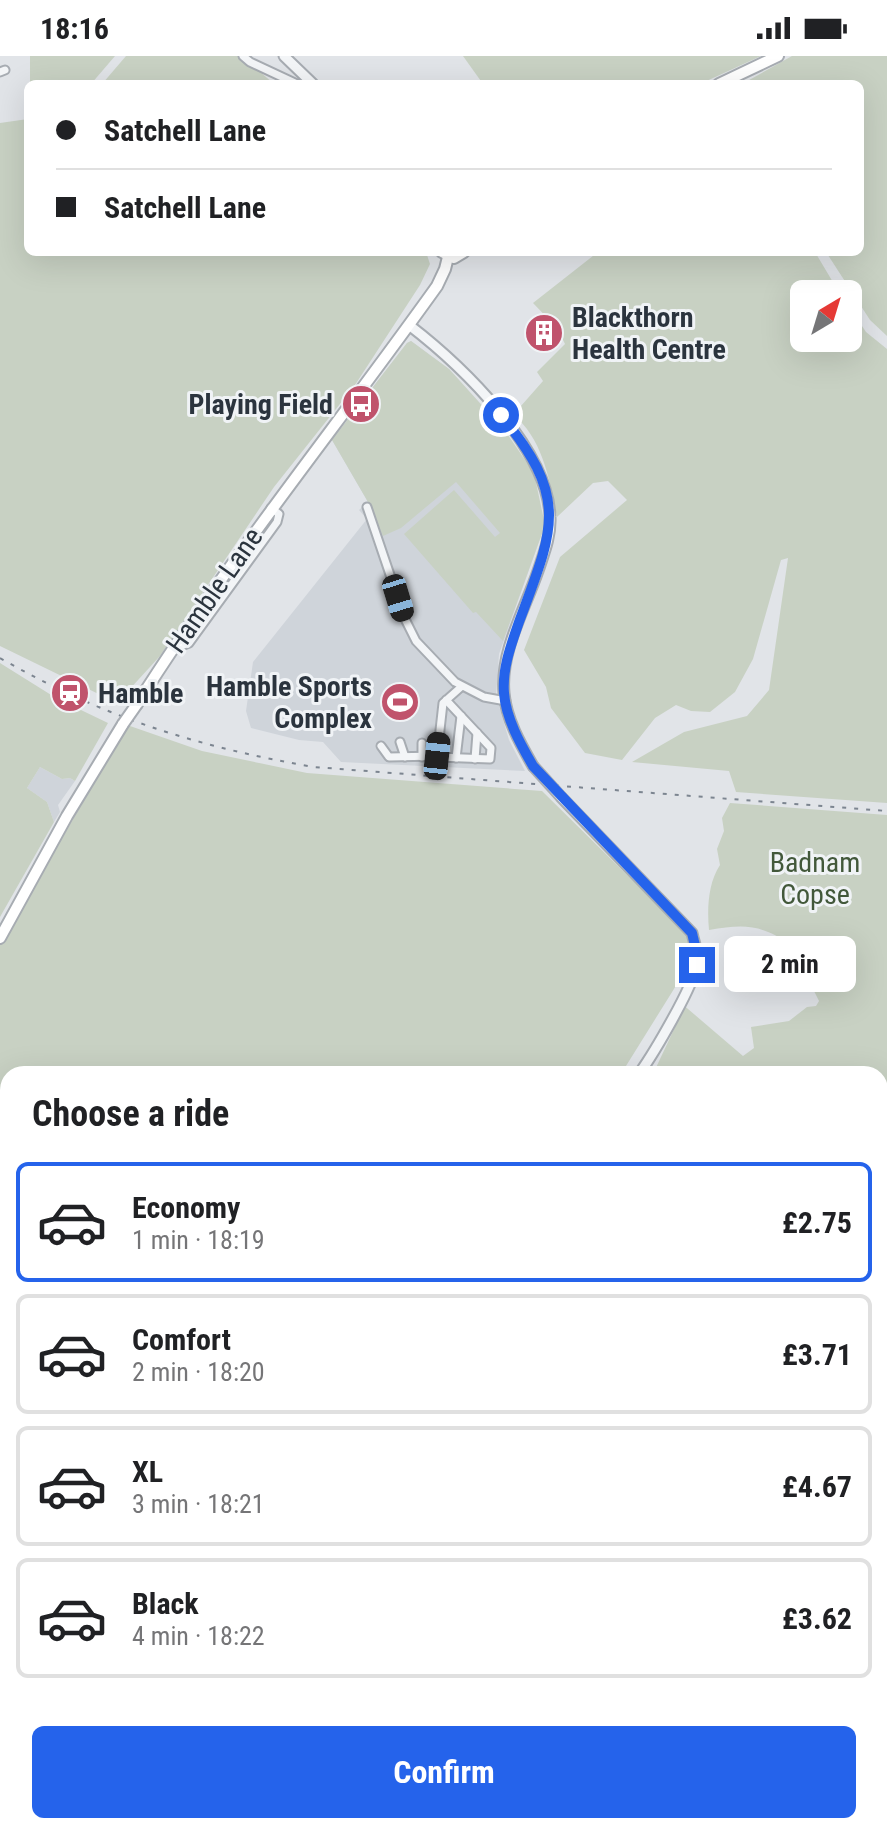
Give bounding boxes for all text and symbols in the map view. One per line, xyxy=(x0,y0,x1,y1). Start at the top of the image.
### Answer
text: 18:16 xyxy=(40,11,109,46)
text: Satchell Lane xyxy=(104,113,266,148)
text: Satchell Lane xyxy=(104,190,266,225)
north arrow xyxy=(790,280,862,352)
map controls xyxy=(790,280,862,352)
place label: Blackthorn Health Centre xyxy=(572,301,726,366)
building icon: Blackthorn Health Centre xyxy=(523,312,565,354)
bus stop icon: Playing Field xyxy=(340,383,382,425)
place label: Playing Field xyxy=(188,388,333,421)
route start xyxy=(483,397,519,433)
street label: Hamble Lane xyxy=(159,521,270,659)
car xyxy=(380,572,416,624)
place label: Hamble Sports Complex xyxy=(206,670,372,735)
station icon: Hamble xyxy=(49,672,91,714)
place label: Hamble xyxy=(98,677,183,710)
sports icon: Hamble Sports Complex xyxy=(379,681,421,723)
car xyxy=(423,731,451,781)
park label: Badnam Copse xyxy=(770,846,860,911)
callout: 2 min xyxy=(725,937,857,993)
route end xyxy=(679,947,715,983)
text: 2 min xyxy=(761,949,819,979)
text: Choose a ride xyxy=(32,1093,229,1135)
icon: car xyxy=(36,1186,108,1258)
text: Economy xyxy=(132,1190,240,1225)
text: £2.75 xyxy=(782,1205,852,1240)
text: 1 min · 18:19 xyxy=(132,1225,265,1255)
icon: car xyxy=(36,1318,108,1390)
text: Comfort xyxy=(132,1322,231,1357)
text: £3.71 xyxy=(782,1337,852,1372)
text: 2 min · 18:20 xyxy=(132,1357,265,1387)
icon: car xyxy=(36,1450,108,1522)
text: XL xyxy=(132,1454,163,1489)
text: £4.67 xyxy=(782,1469,852,1504)
text: 3 min · 18:21 xyxy=(132,1489,265,1519)
icon: car xyxy=(36,1582,108,1654)
text: Black xyxy=(132,1586,199,1621)
text: £3.62 xyxy=(782,1601,852,1636)
text: 4 min · 18:22 xyxy=(132,1621,265,1651)
button: Confirm xyxy=(32,1726,856,1818)

